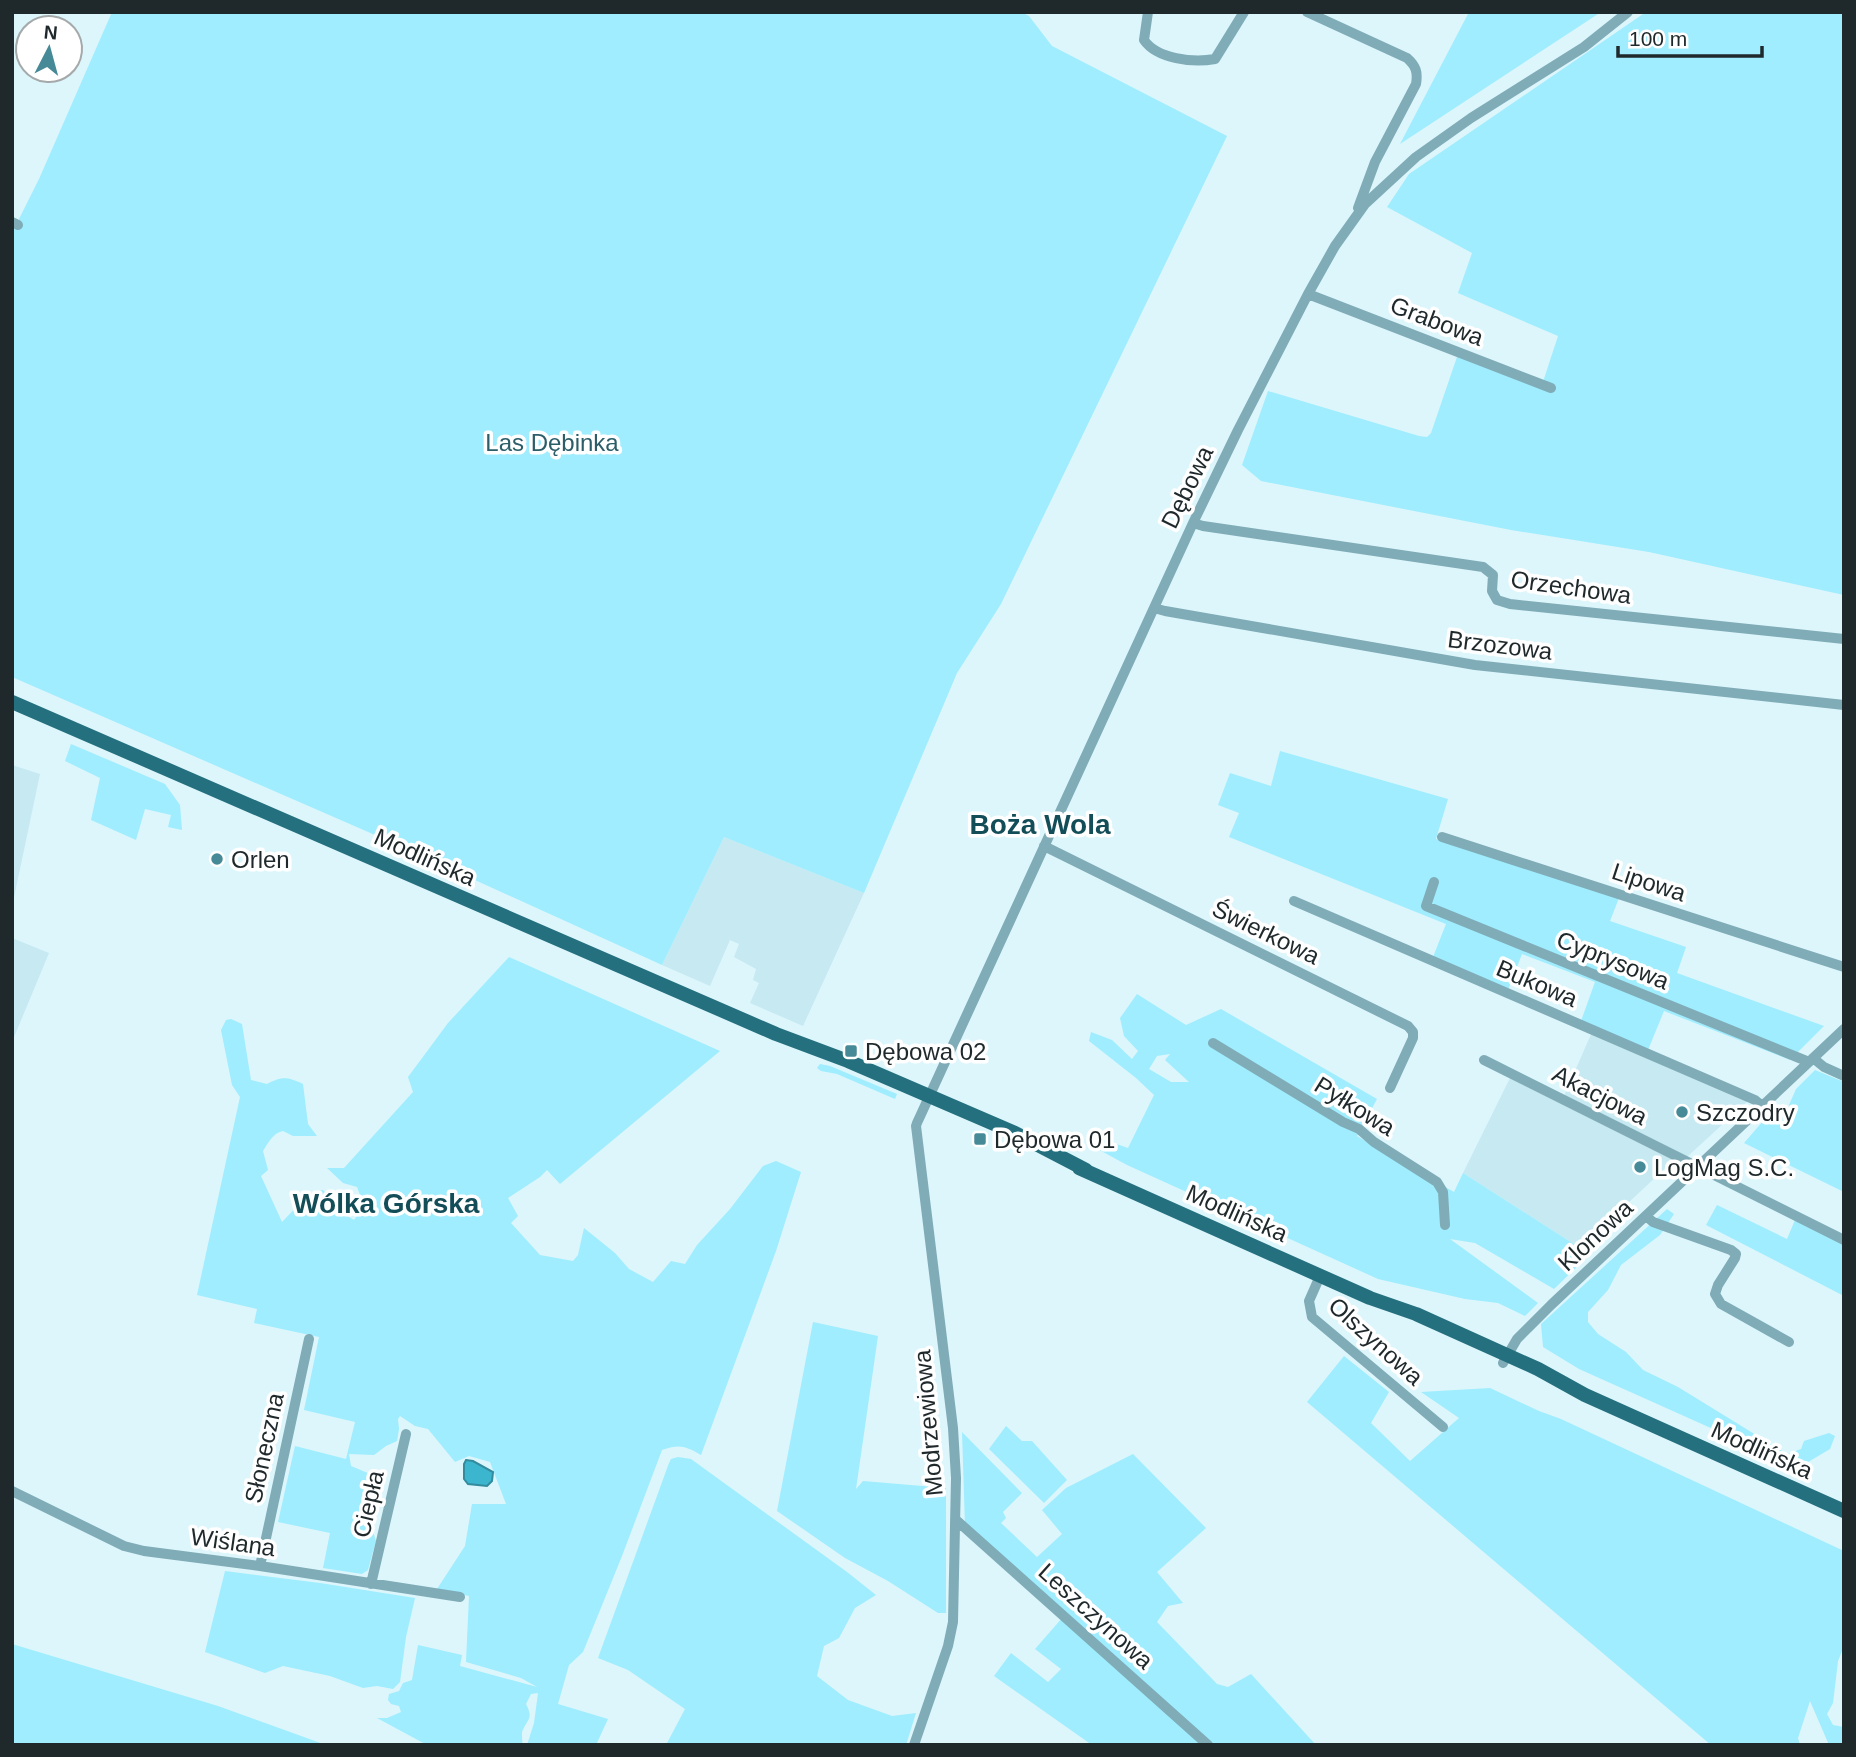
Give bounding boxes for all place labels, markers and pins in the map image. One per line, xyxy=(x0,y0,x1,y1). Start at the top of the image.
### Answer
place label: Orlen xyxy=(231,846,290,873)
marker: Orlen xyxy=(209,851,225,867)
place label: Dębowa 02 xyxy=(865,1038,986,1065)
marker: Dębowa 02 xyxy=(843,1043,859,1059)
place label: Szczodry xyxy=(1696,1099,1795,1126)
marker: Szczodry xyxy=(1674,1104,1690,1120)
place label: Dębowa 01 xyxy=(994,1126,1115,1153)
marker: Dębowa 01 xyxy=(972,1131,988,1147)
place label: LogMag S.C. xyxy=(1654,1154,1794,1181)
marker: LogMag S.C. xyxy=(1632,1159,1648,1175)

